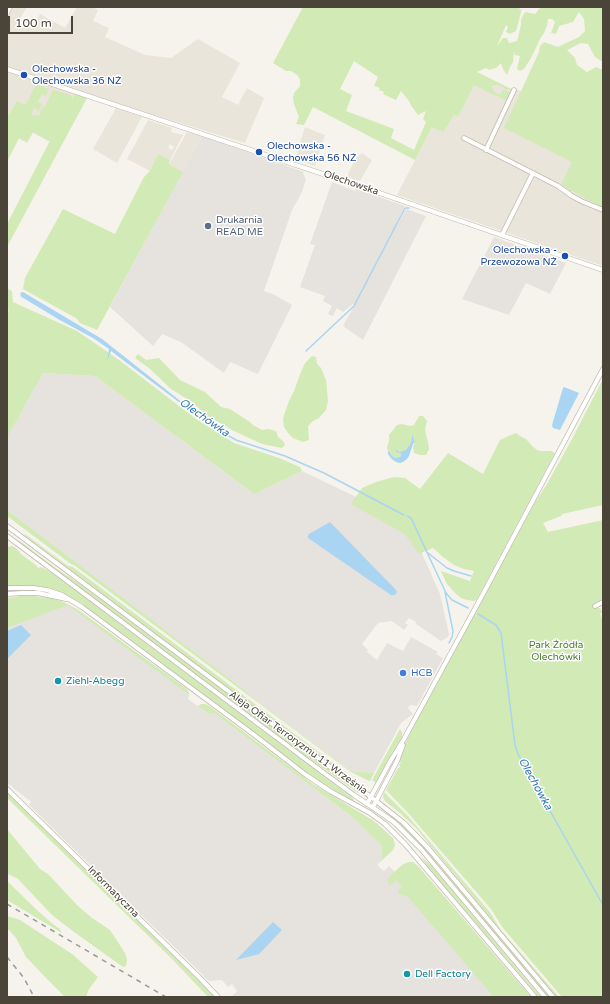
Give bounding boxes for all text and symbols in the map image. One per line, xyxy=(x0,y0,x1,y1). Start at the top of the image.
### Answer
scale bar xyxy=(10,8,75,34)
text: 100 m xyxy=(15,16,52,30)
place label: Olechowska - Olechowska 36 NŻ xyxy=(32,63,121,86)
marker: Olechowska - Olechowska 36 NŻ xyxy=(19,70,29,80)
place label: Olechowska - Olechowska 56 NŻ xyxy=(267,140,356,164)
marker: Olechowska - Olechowska 56 NŻ xyxy=(254,147,264,157)
street label: Olechowska xyxy=(322,168,380,198)
place label: Drukarnia READ ME xyxy=(216,214,263,238)
marker: Drukarnia READ ME xyxy=(203,221,213,231)
place label: Olechowska - Przewozowa NŻ xyxy=(481,244,557,268)
marker: Olechowska - Przewozowa NŻ xyxy=(560,251,570,261)
water label: Olechówka xyxy=(177,396,231,440)
park label: Park Źródła Olechówki xyxy=(529,639,583,662)
place label: HCB xyxy=(411,667,432,679)
marker: HCB xyxy=(398,668,408,678)
place label: Ziehl-Abegg xyxy=(66,675,124,687)
marker: Ziehl-Abegg xyxy=(53,676,63,686)
street label: Aleja Ofiar Terroryzmu 11 Września xyxy=(226,689,370,797)
water label: Olechówka xyxy=(515,756,555,812)
street label: Informatyczna xyxy=(85,864,141,920)
place label: Dell Factory xyxy=(415,968,471,980)
marker: Dell Factory xyxy=(402,969,412,979)

